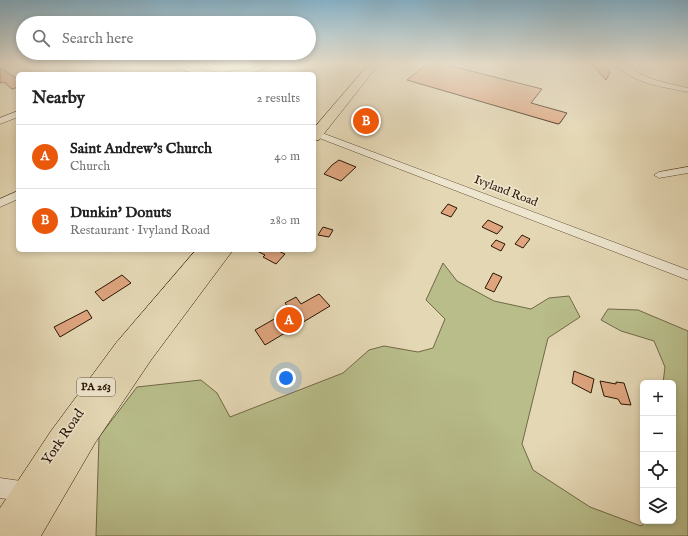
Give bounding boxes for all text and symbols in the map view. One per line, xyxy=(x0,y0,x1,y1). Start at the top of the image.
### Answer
search box xyxy=(16,16,316,60)
icon: search xyxy=(30,27,52,49)
text: Search here xyxy=(62,29,133,48)
text: Nearby xyxy=(32,88,85,109)
text: 2 results xyxy=(256,90,300,107)
pin: B xyxy=(353,106,379,136)
text: Saint Andrew's Church xyxy=(70,139,212,158)
text: A xyxy=(41,148,49,165)
text: 40 m xyxy=(274,148,300,165)
text: Church xyxy=(70,158,110,175)
street label: Ivyland Road xyxy=(472,172,541,210)
text: Dunkin' Donuts xyxy=(70,203,171,222)
text: B xyxy=(41,212,49,229)
text: 280 m xyxy=(270,212,300,229)
text: Restaurant · Ivyland Road xyxy=(70,222,210,239)
pin: A xyxy=(276,305,302,335)
your location xyxy=(276,368,296,388)
road number: PA 263 xyxy=(77,378,115,396)
map controls xyxy=(640,380,676,524)
button: + xyxy=(640,380,676,416)
street label: York Road xyxy=(38,405,88,468)
button: − xyxy=(640,416,676,452)
button: locate xyxy=(640,452,676,488)
button: layers xyxy=(640,488,676,524)

